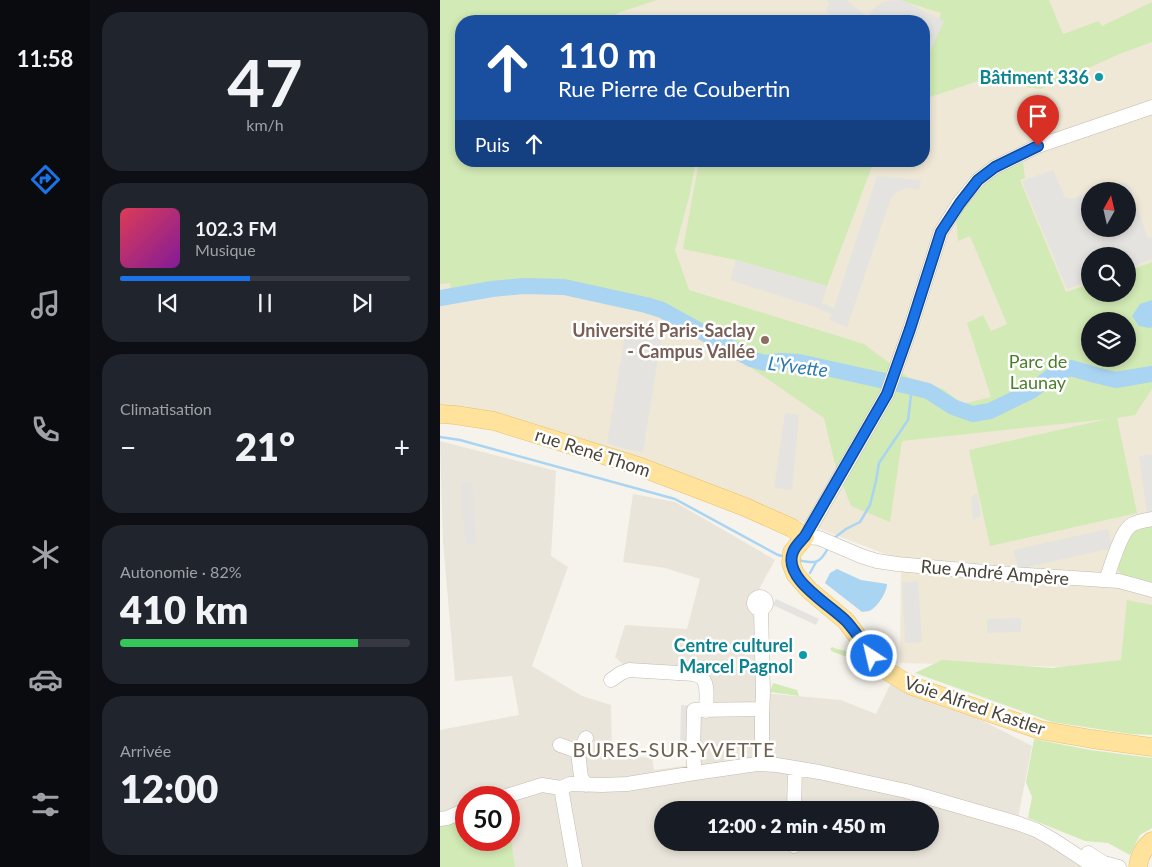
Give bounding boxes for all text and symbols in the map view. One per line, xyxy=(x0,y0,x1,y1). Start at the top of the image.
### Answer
text: 110 m xyxy=(558,33,657,75)
icon: ahead xyxy=(475,35,540,100)
text: 47 xyxy=(227,43,303,121)
text: 11:58 xyxy=(17,45,73,72)
place label: Bâtiment 336 xyxy=(980,66,1089,88)
marker: Bâtiment 336 xyxy=(1093,71,1105,83)
text: Rue Pierre de Coubertin xyxy=(558,75,790,102)
pin xyxy=(1017,95,1059,146)
icon: arrive xyxy=(1024,102,1052,130)
text: km/h xyxy=(246,115,284,134)
icon: ahead xyxy=(520,130,548,158)
text: Puis xyxy=(475,133,510,156)
icon: directions xyxy=(28,162,63,197)
north arrow xyxy=(1081,182,1136,238)
map controls xyxy=(1081,182,1136,367)
text: 102.3 FM xyxy=(195,217,277,240)
text: Musique xyxy=(195,240,256,259)
button: search xyxy=(1081,247,1136,302)
icon: music xyxy=(28,287,63,322)
icon: previous xyxy=(154,289,182,317)
icon: pause xyxy=(251,289,279,317)
icon: next xyxy=(348,289,376,317)
button: layers xyxy=(1081,312,1136,367)
place label: Université Paris-Saclay - Campus Vallée xyxy=(572,319,755,362)
marker: Université Paris-Saclay - Campus Vallée xyxy=(759,334,771,346)
park label: Parc de Launay xyxy=(1009,350,1067,393)
water label: L'Yvette xyxy=(767,351,829,381)
text: Climatisation xyxy=(120,399,212,418)
icon: phone xyxy=(28,412,63,447)
text: 21° xyxy=(235,423,295,469)
street label: rue René Thom xyxy=(533,423,653,481)
text: − xyxy=(120,430,136,464)
text: + xyxy=(394,430,410,464)
icon: climate xyxy=(28,537,63,572)
street label: Rue André Ampère xyxy=(920,555,1070,589)
text: Autonomie · 82% xyxy=(120,562,242,581)
text: 410 km xyxy=(120,586,248,632)
position arrow xyxy=(845,629,897,681)
place label: Centre culturel Marcel Pagnol xyxy=(674,634,793,677)
marker: Centre culturel Marcel Pagnol xyxy=(797,649,809,661)
icon: car xyxy=(28,662,63,697)
street label: Voie Alfred Kastler xyxy=(902,671,1049,740)
district label: BURES-SUR-YVETTE xyxy=(573,737,775,761)
text: Arrivée xyxy=(120,741,171,760)
text: 12:00 xyxy=(120,765,218,811)
speed limit sign: 50 xyxy=(455,786,520,851)
icon: filters xyxy=(28,787,63,822)
text: 12:00 · 2 min · 450 m xyxy=(707,814,886,837)

